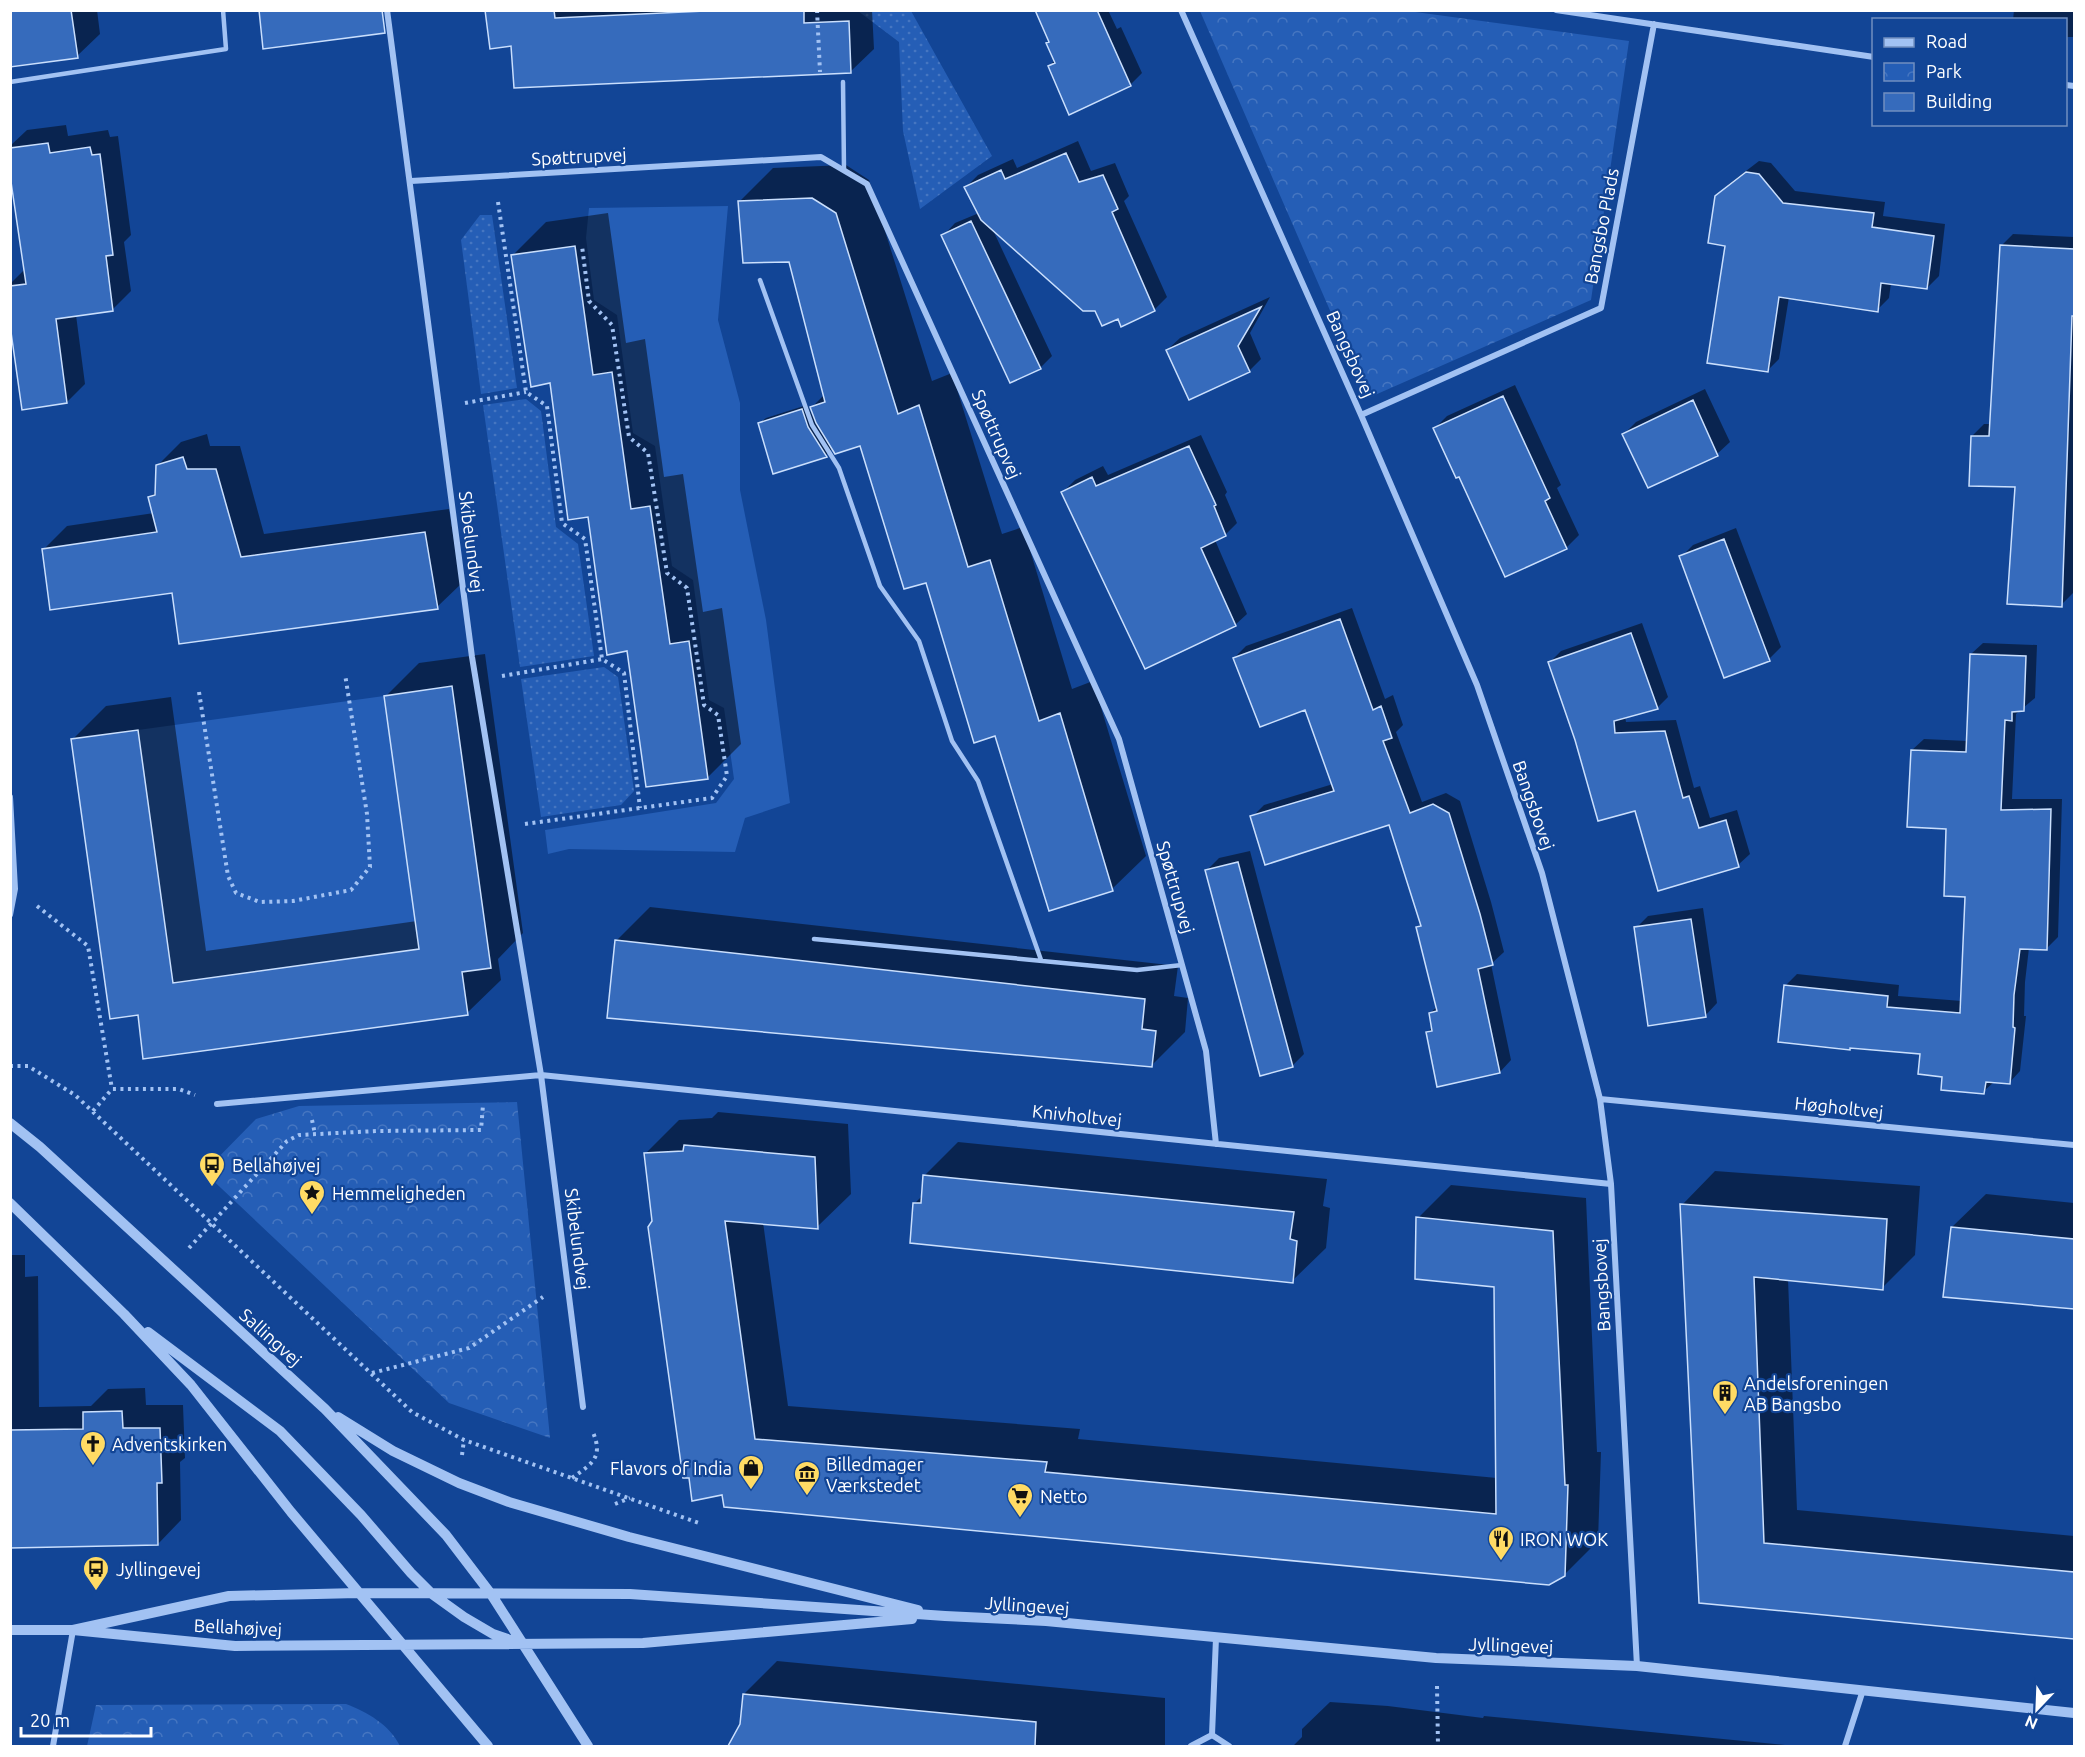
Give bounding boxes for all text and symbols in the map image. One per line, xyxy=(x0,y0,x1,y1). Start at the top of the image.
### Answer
legend xyxy=(1872,18,2067,126)
text: Road xyxy=(1926,31,1968,51)
text: Park xyxy=(1926,61,1962,81)
text: Building xyxy=(1926,91,1992,111)
street label: Spøttrupvej xyxy=(531,144,627,168)
street label: Bangsbo Plads xyxy=(1580,166,1622,286)
street label: Bangsbovej xyxy=(1323,307,1379,401)
street label: Spøttrupvej xyxy=(968,386,1026,482)
street label: Skibelundvej xyxy=(456,490,488,594)
street label: Bangsbovej xyxy=(1509,758,1559,852)
street label: Spøttrupvej xyxy=(1153,838,1199,936)
street label: Høgholtvej xyxy=(1794,1092,1884,1122)
street label: Knivholtvej xyxy=(1031,1100,1123,1130)
bus stop icon: Bellahøjvej xyxy=(197,1150,227,1188)
place label: Bellahøjvej xyxy=(232,1155,320,1175)
place icon: Hemmeligheden xyxy=(297,1178,327,1216)
place label: Hemmeligheden xyxy=(332,1183,466,1203)
street label: Skibelundvej xyxy=(562,1187,594,1291)
street label: Bangsbovej xyxy=(1589,1238,1613,1332)
street label: Sallingvej xyxy=(236,1304,306,1370)
place label: Andelsforeningen AB Bangsbo xyxy=(1744,1373,1889,1414)
building icon: Andelsforeningen AB Bangsbo xyxy=(1710,1378,1740,1416)
church icon: Adventskirken xyxy=(78,1429,108,1467)
place label: Adventskirken xyxy=(112,1434,227,1454)
shop icon: Flavors of India xyxy=(736,1453,766,1491)
place label: Billedmager Værkstedet xyxy=(826,1454,924,1495)
place label: Flavors of India xyxy=(610,1458,732,1478)
museum icon: Billedmager Værkstedet xyxy=(792,1459,822,1497)
supermarket icon: Netto xyxy=(1005,1481,1035,1519)
place label: Netto xyxy=(1040,1486,1087,1506)
restaurant icon: IRON WOK xyxy=(1486,1524,1516,1562)
place label: IRON WOK xyxy=(1520,1529,1608,1549)
bus stop icon: Jyllingevej xyxy=(81,1554,111,1592)
place label: Jyllingevej xyxy=(116,1559,201,1579)
street label: Jyllingevej xyxy=(984,1592,1070,1618)
street label: Bellahøjvej xyxy=(193,1615,283,1639)
street label: Jyllingevej xyxy=(1468,1634,1554,1656)
north arrow xyxy=(2007,1679,2067,1739)
scale bar xyxy=(21,1700,152,1738)
text: 20 m xyxy=(30,1710,70,1730)
text: N xyxy=(2022,1712,2040,1733)

